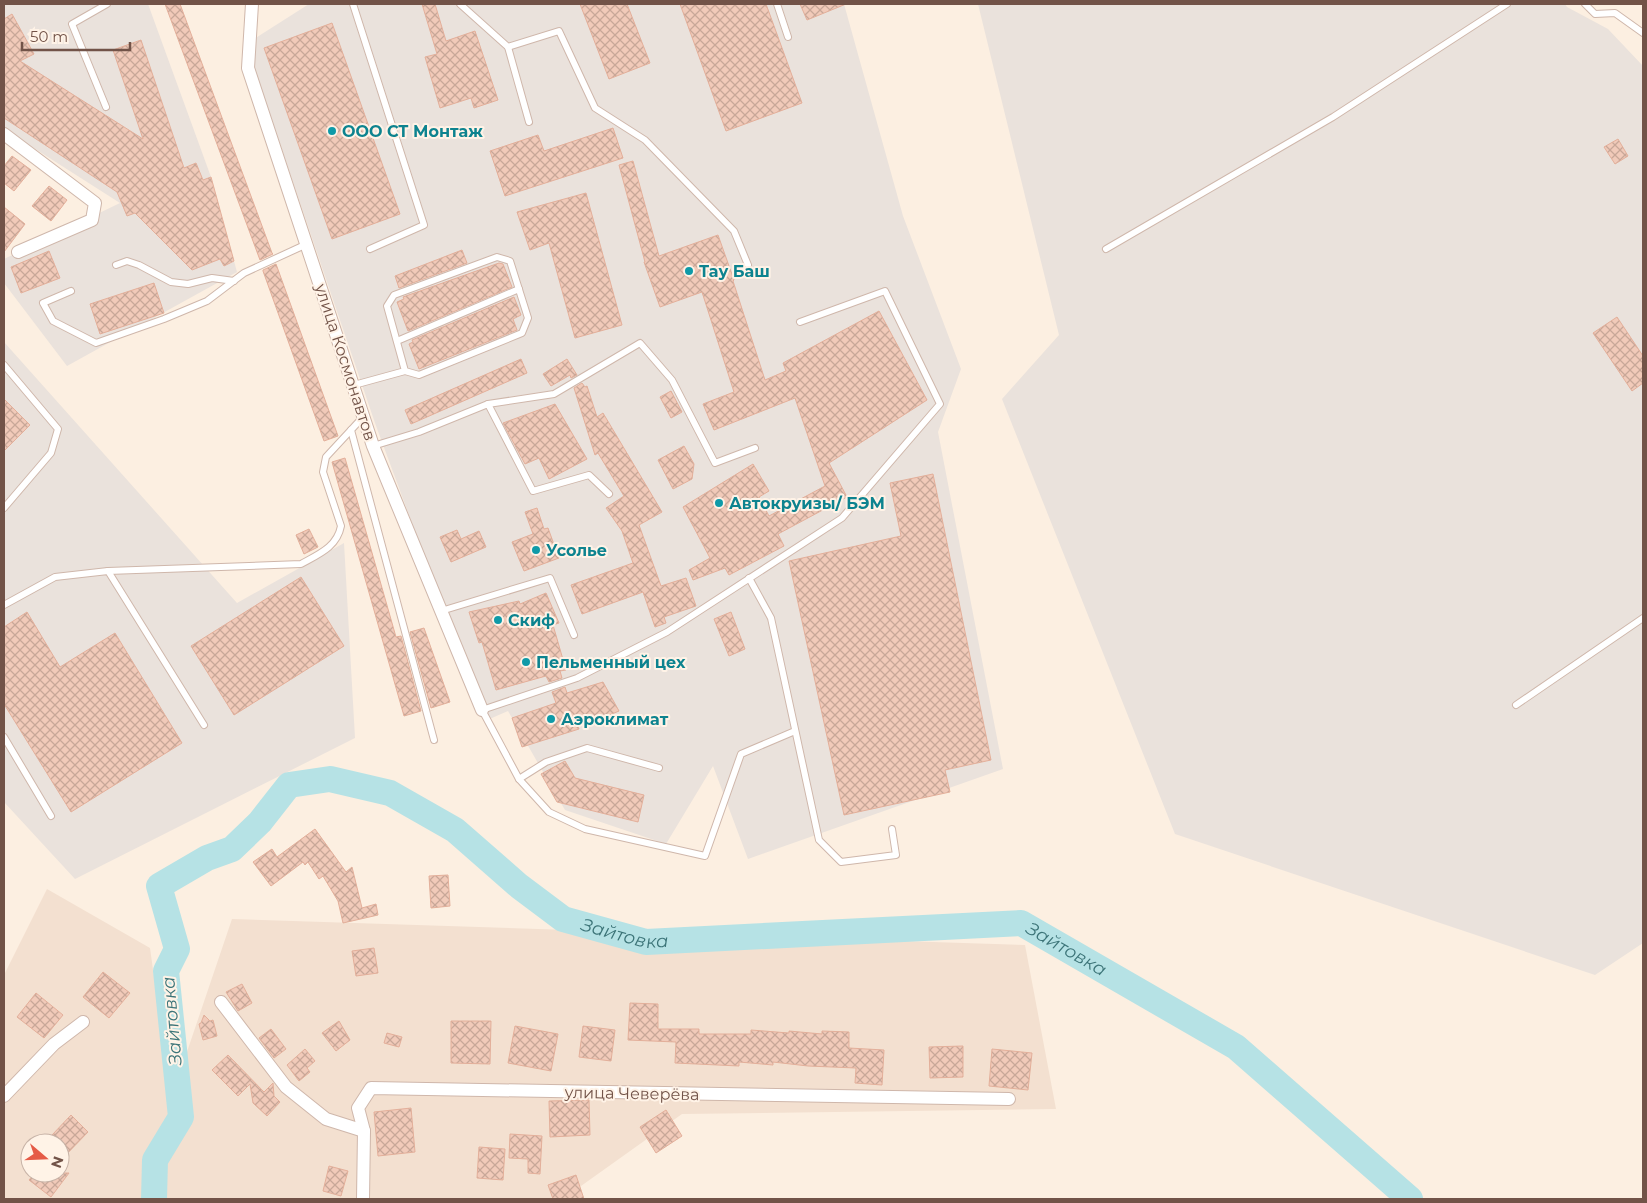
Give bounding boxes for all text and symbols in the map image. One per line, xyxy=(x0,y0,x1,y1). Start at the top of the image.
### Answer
scale bar xyxy=(22,20,130,52)
text: 50 m xyxy=(30,27,68,46)
place label: ООО СТ Монтаж xyxy=(342,122,483,141)
marker: ООО СТ Монтаж xyxy=(326,125,338,137)
place label: Тау Баш xyxy=(699,262,770,281)
marker: Тау Баш xyxy=(683,265,695,277)
street label: улица Космонавтов xyxy=(311,280,380,443)
place label: Автокруизы/ БЭМ xyxy=(729,494,885,513)
marker: Автокруизы/ БЭМ xyxy=(713,497,725,509)
place label: Усолье xyxy=(546,541,607,560)
marker: Усолье xyxy=(530,544,542,556)
place label: Скиф xyxy=(508,611,555,630)
marker: Скиф xyxy=(492,614,504,626)
place label: Пельменный цех xyxy=(536,653,686,672)
marker: Пельменный цех xyxy=(520,656,532,668)
place label: Аэроклимат xyxy=(561,710,669,729)
marker: Аэроклимат xyxy=(545,713,557,725)
water label: Зайтовка xyxy=(578,913,669,953)
water label: Зайтовка xyxy=(1021,917,1110,981)
water label: Зайтовка xyxy=(157,976,187,1067)
street label: улица Чеверёва xyxy=(563,1083,700,1104)
north arrow xyxy=(20,1133,70,1183)
text: N xyxy=(47,1154,68,1171)

